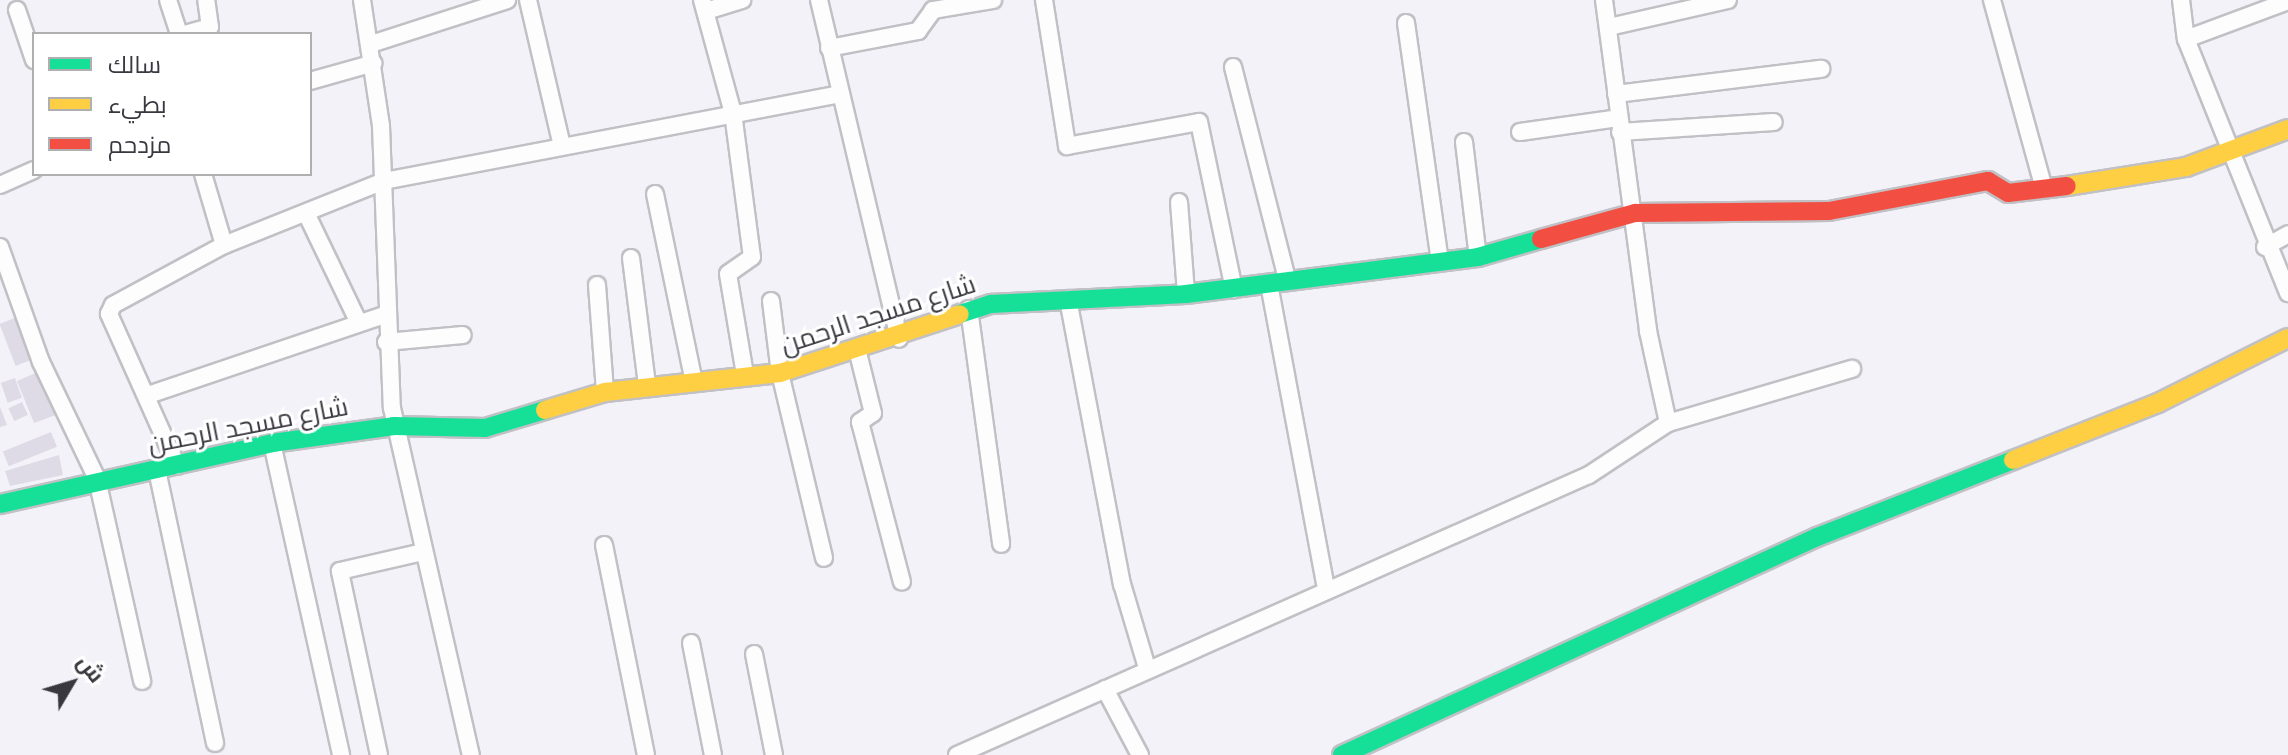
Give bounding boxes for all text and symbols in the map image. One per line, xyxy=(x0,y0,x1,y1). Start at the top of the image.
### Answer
legend xyxy=(32,32,312,176)
text: سالك xyxy=(108,48,161,80)
text: بطيء xyxy=(108,88,167,120)
text: مزدحم xyxy=(108,128,171,160)
street label: شارع مسجد الرحمن xyxy=(776,268,980,360)
street label: شارع مسجد الرحمن xyxy=(145,390,351,460)
north arrow xyxy=(32,643,112,723)
text: ش xyxy=(71,648,111,688)

